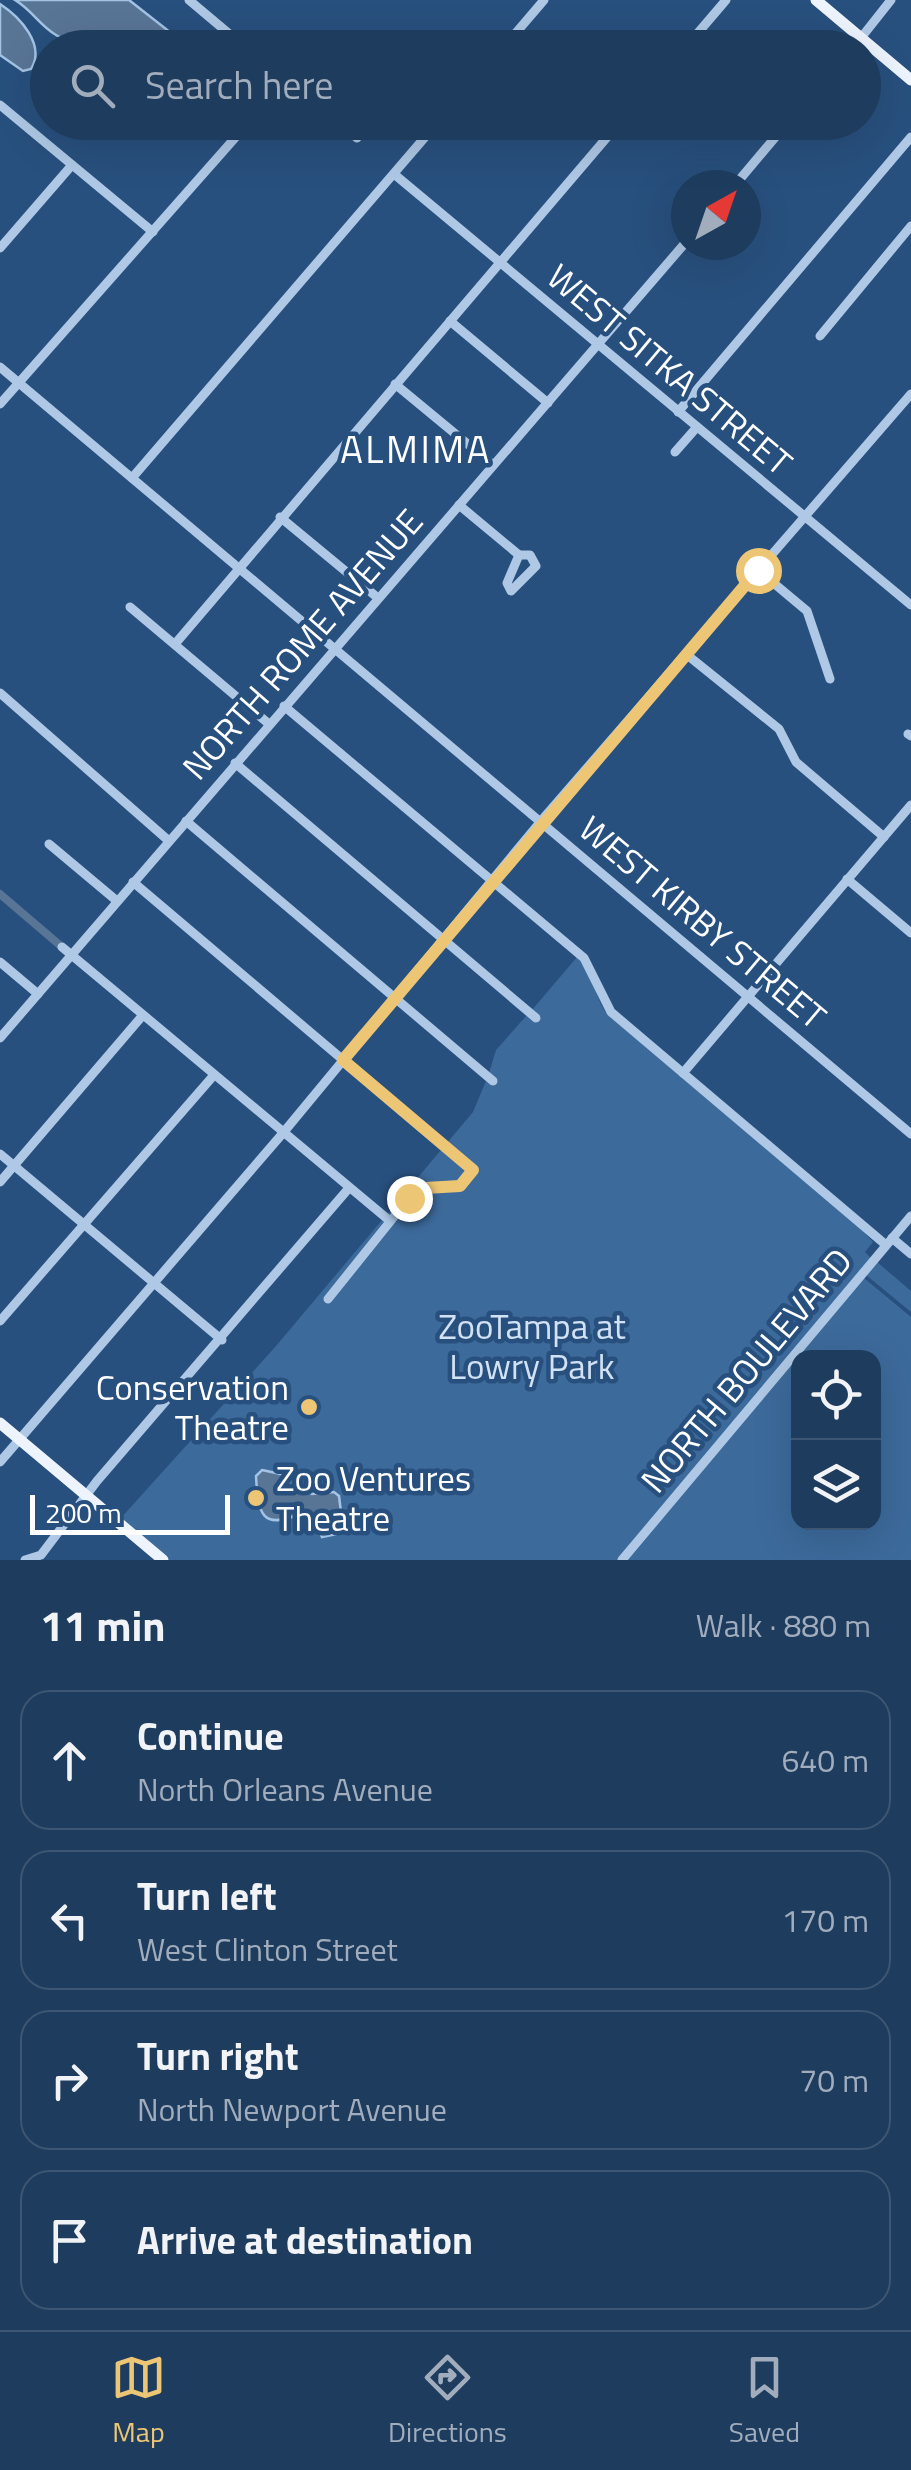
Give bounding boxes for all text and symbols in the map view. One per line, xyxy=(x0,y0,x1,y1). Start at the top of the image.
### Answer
search box xyxy=(30,30,881,140)
text: Search here xyxy=(145,56,333,114)
icon: search xyxy=(65,58,120,113)
north arrow xyxy=(671,170,761,260)
street label: WEST SITKA STREET xyxy=(535,250,805,488)
district label: ALMIMA xyxy=(340,420,492,478)
street label: NORTH ROME AVENUE xyxy=(169,496,435,792)
route start xyxy=(736,548,782,594)
street label: WEST KIRBY STREET xyxy=(567,802,839,1042)
route end xyxy=(387,1176,433,1222)
street label: NORTH BOULEVARD xyxy=(627,1236,865,1504)
park label: ZooTampa at Lowry Park xyxy=(438,1299,626,1393)
map controls xyxy=(791,1350,881,1530)
button: locate xyxy=(791,1350,881,1440)
place label: Conservation Theatre xyxy=(96,1360,289,1454)
marker: Conservation Theatre xyxy=(298,1396,320,1418)
button: layers xyxy=(791,1440,881,1530)
place label: Zoo Ventures Theatre xyxy=(276,1451,471,1545)
marker: Zoo Ventures Theatre xyxy=(245,1487,267,1509)
scale bar xyxy=(30,1490,230,1534)
text: 200 m xyxy=(45,1491,122,1534)
text: 11 min xyxy=(40,1593,166,1657)
text: Walk · 880 m xyxy=(696,1601,871,1649)
text: Continue xyxy=(137,1707,284,1765)
icon: ahead xyxy=(42,1733,97,1788)
text: 640 m xyxy=(781,1736,869,1784)
text: North Orleans Avenue xyxy=(137,1765,433,1813)
text: Turn left xyxy=(137,1867,277,1925)
icon: left xyxy=(42,1893,97,1948)
text: 170 m xyxy=(781,1896,869,1944)
text: West Clinton Street xyxy=(137,1925,398,1973)
text: Turn right xyxy=(137,2027,299,2085)
icon: right xyxy=(42,2053,97,2108)
text: 70 m xyxy=(799,2056,869,2104)
text: North Newport Avenue xyxy=(137,2085,447,2133)
text: Arrive at destination xyxy=(137,2211,473,2269)
icon: arrive xyxy=(42,2213,97,2268)
tab: Map xyxy=(111,2350,166,2453)
tab: Directions xyxy=(388,2350,507,2453)
tab: Saved xyxy=(729,2350,800,2453)

